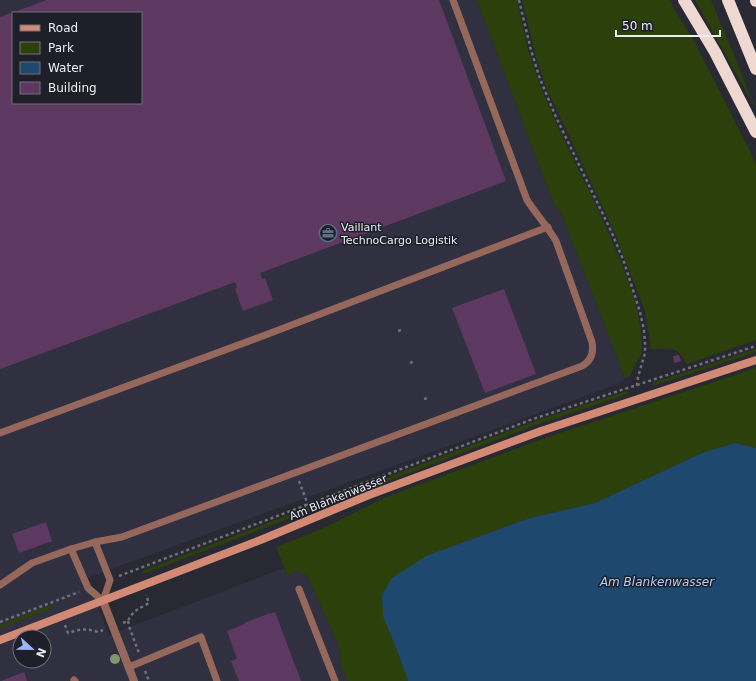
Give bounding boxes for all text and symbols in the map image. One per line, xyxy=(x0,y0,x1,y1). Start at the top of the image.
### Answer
legend xyxy=(12,12,142,104)
scale bar xyxy=(616,12,720,38)
text: 50 m xyxy=(622,19,653,33)
text: Road xyxy=(48,21,78,35)
text: Park xyxy=(48,41,74,55)
text: Water xyxy=(48,61,84,75)
text: Building xyxy=(48,81,97,95)
place label: Vaillant TechnoCargo Logistik xyxy=(340,221,458,247)
office icon: Vaillant TechnoCargo Logistik xyxy=(318,223,338,243)
street label: Am Blankenwasser xyxy=(287,472,389,523)
water label: Am Blankenwasser xyxy=(599,575,715,589)
north arrow xyxy=(12,629,52,669)
text: N xyxy=(33,646,49,659)

